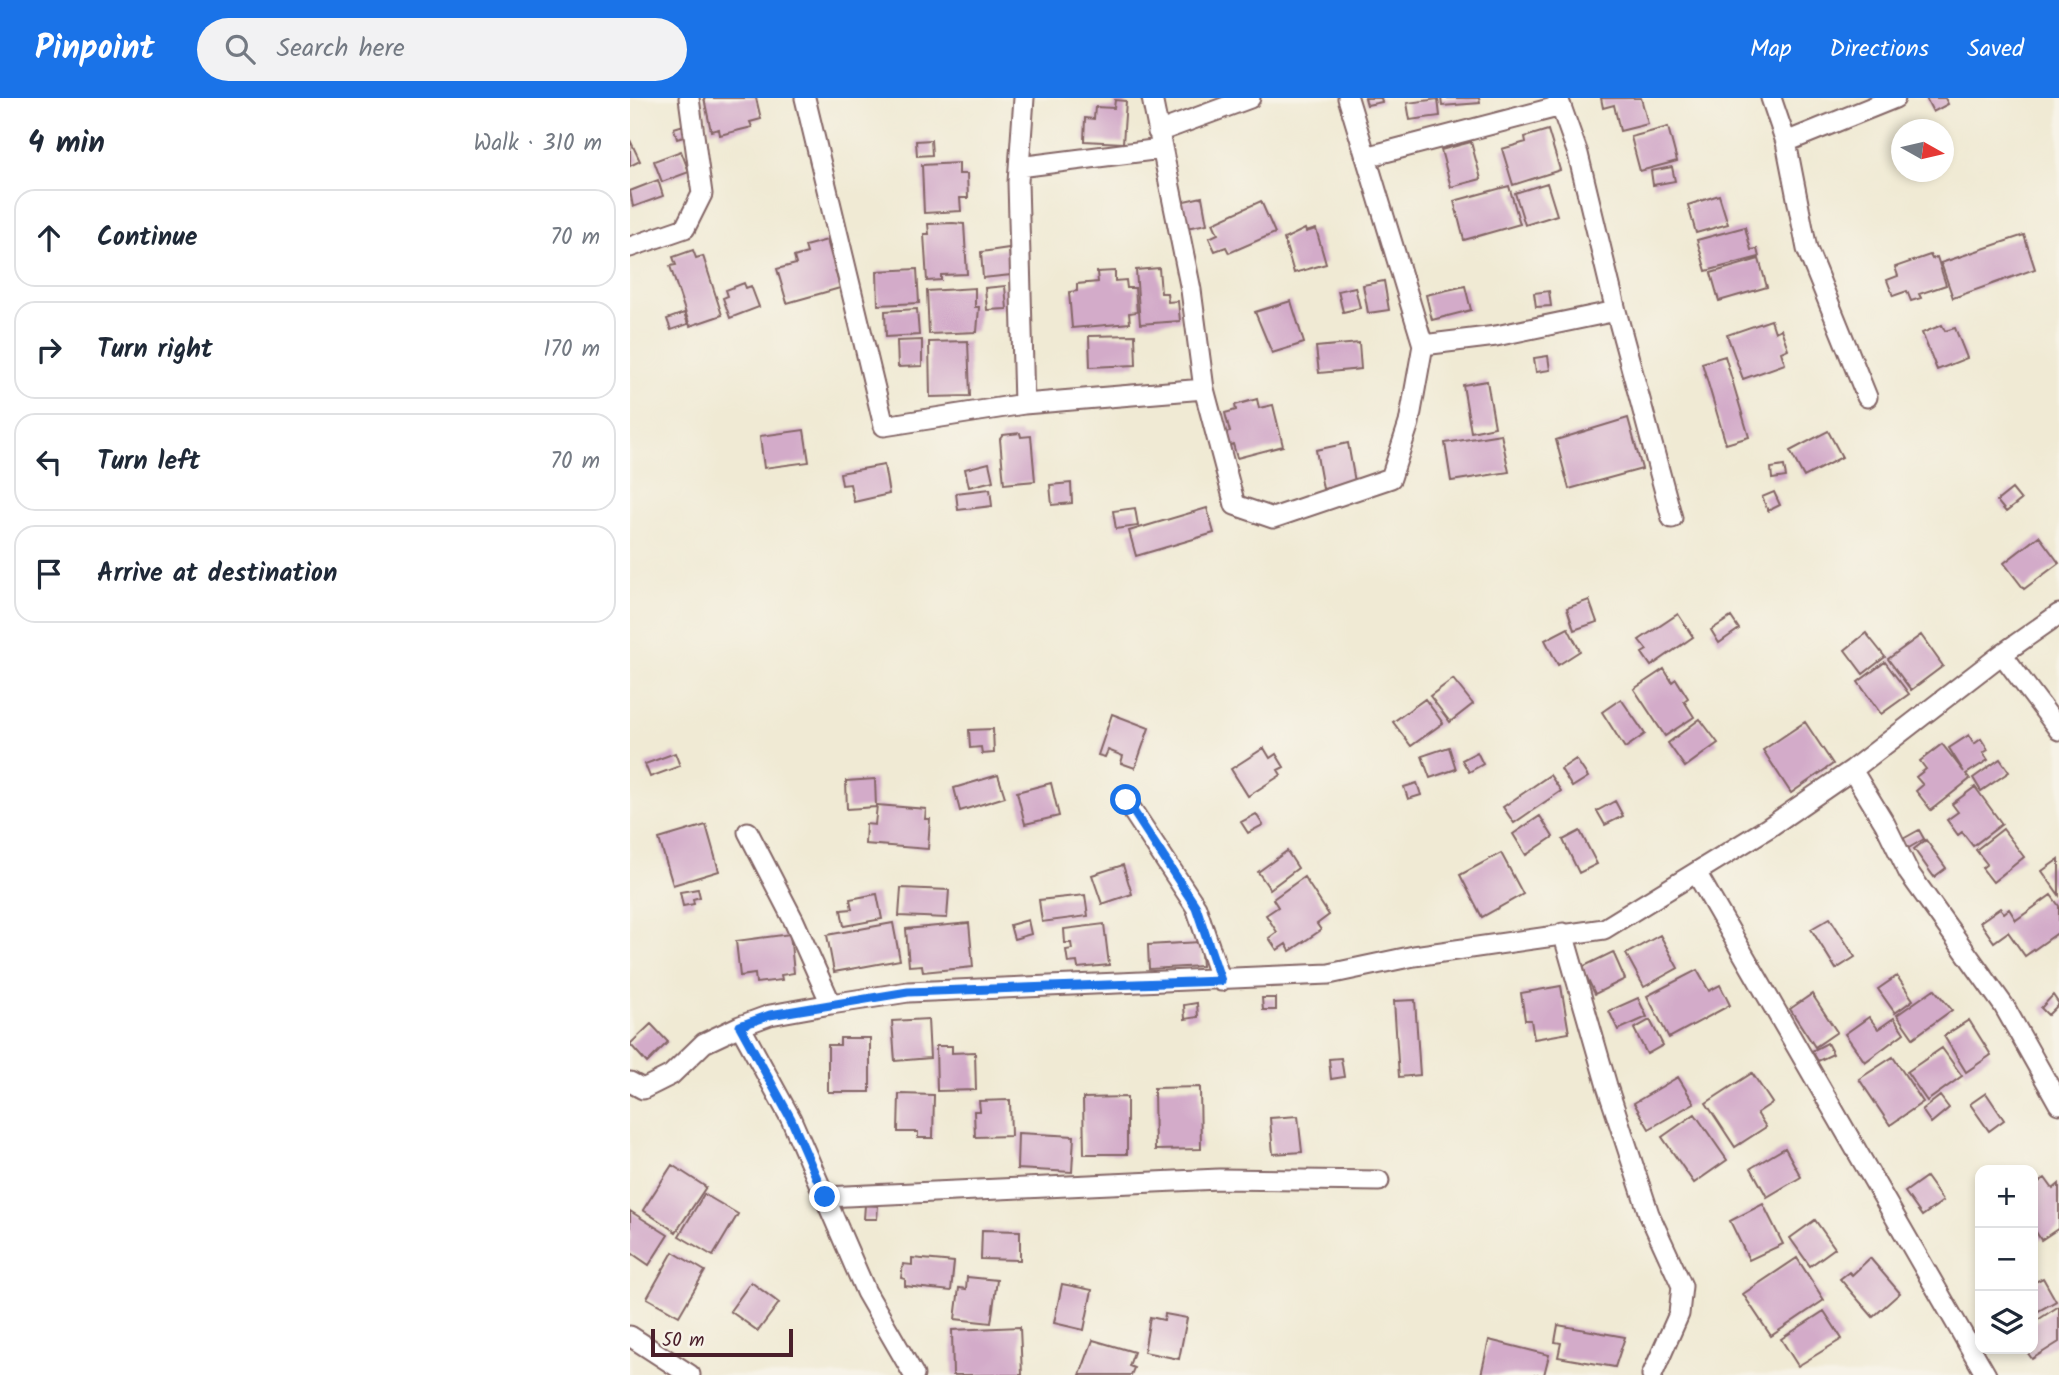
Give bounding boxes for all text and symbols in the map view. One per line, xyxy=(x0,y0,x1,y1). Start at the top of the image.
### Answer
search box xyxy=(197,18,687,81)
text: Pinpoint xyxy=(35,23,155,76)
text: Search here xyxy=(277,28,405,70)
icon: search xyxy=(221,30,259,68)
text: Map xyxy=(1750,30,1792,69)
text: Directions xyxy=(1830,30,1929,69)
text: Saved xyxy=(1967,30,2024,69)
north arrow xyxy=(1891,119,1954,182)
text: 4 min xyxy=(28,120,105,168)
text: Walk · 310 m xyxy=(474,126,602,162)
text: Continue xyxy=(97,217,198,259)
icon: ahead xyxy=(30,219,68,257)
text: 70 m xyxy=(550,220,600,256)
text: Turn right xyxy=(97,329,213,371)
icon: right xyxy=(30,331,68,369)
text: 170 m xyxy=(543,332,600,368)
text: Turn left xyxy=(97,441,200,483)
icon: left xyxy=(30,443,68,481)
text: 70 m xyxy=(550,444,600,480)
text: Arrive at destination xyxy=(97,553,337,595)
icon: arrive xyxy=(30,555,68,593)
route start xyxy=(1110,784,1141,815)
map controls xyxy=(1975,1165,2038,1354)
button: + xyxy=(1975,1165,2038,1228)
route end xyxy=(809,1181,840,1212)
button: − xyxy=(1975,1228,2038,1291)
button: layers xyxy=(1975,1291,2038,1354)
scale bar xyxy=(651,1326,793,1358)
text: 50 m xyxy=(662,1326,704,1356)

